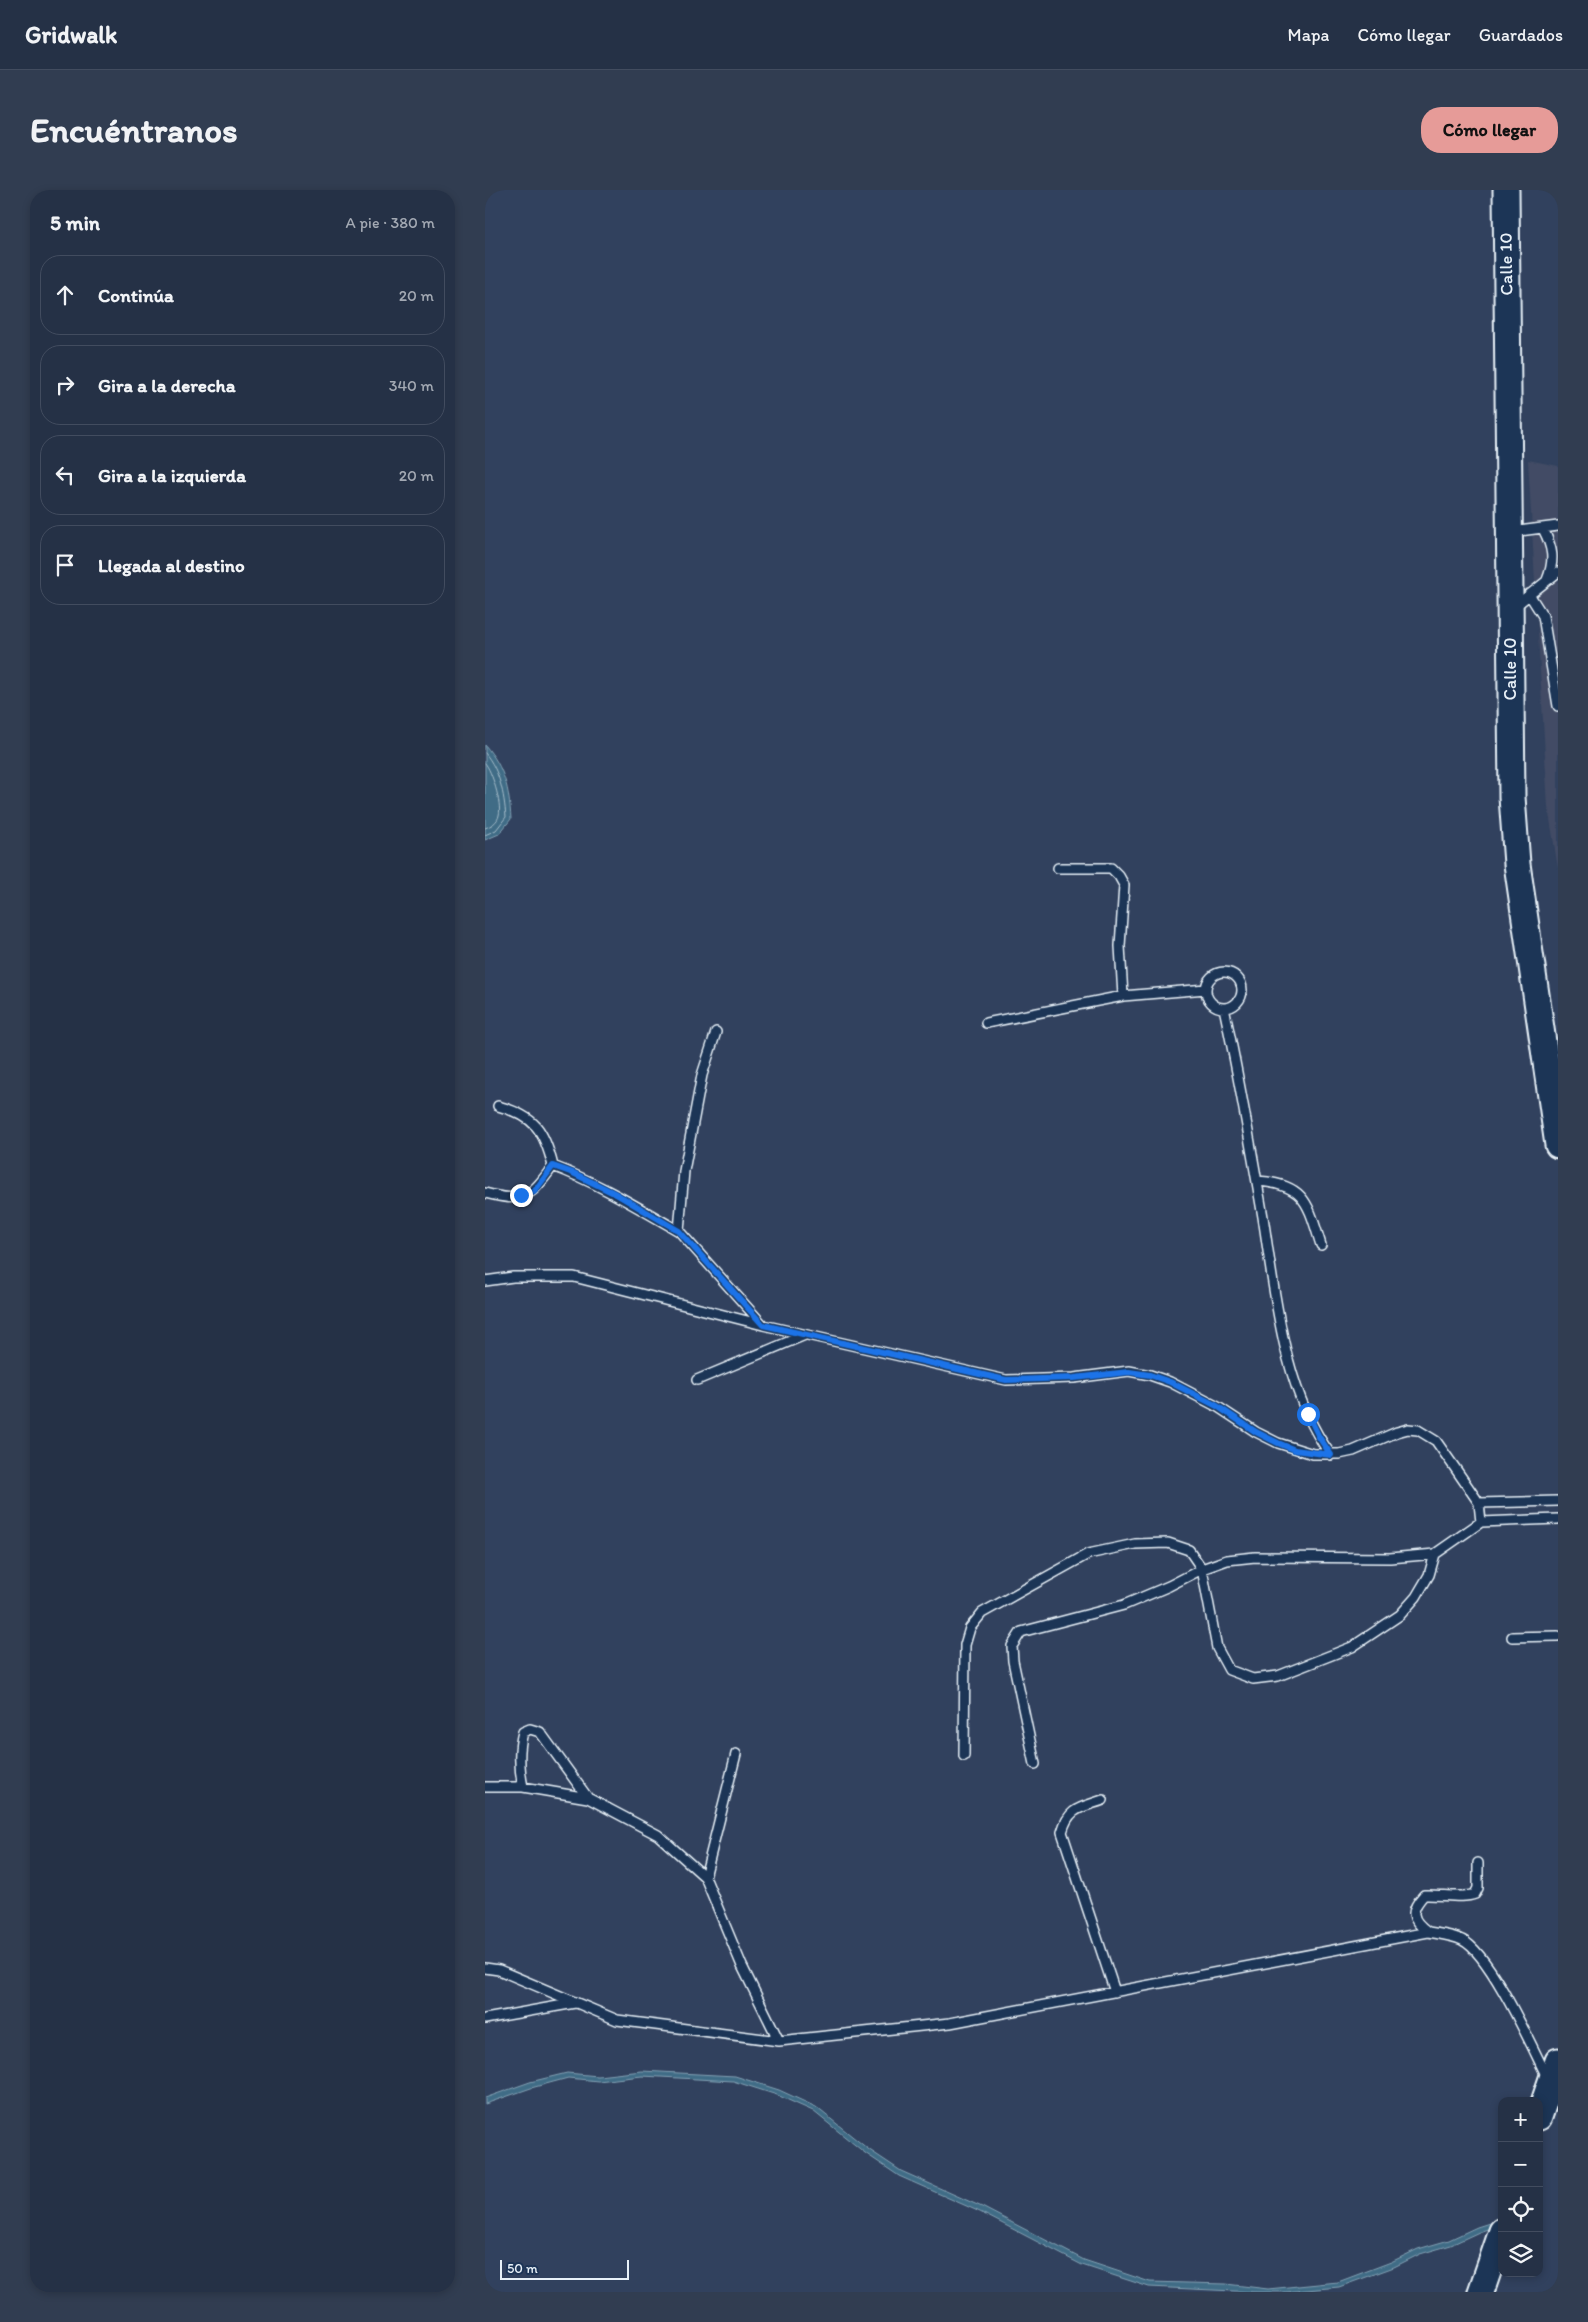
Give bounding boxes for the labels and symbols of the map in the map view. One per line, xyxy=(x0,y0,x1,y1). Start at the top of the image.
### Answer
street label: Calle 10 xyxy=(1494,232,1518,296)
street label: Calle 10 xyxy=(1499,637,1521,701)
route end xyxy=(510,1184,533,1207)
route start xyxy=(1297,1403,1320,1426)
scale bar xyxy=(500,2257,629,2280)

